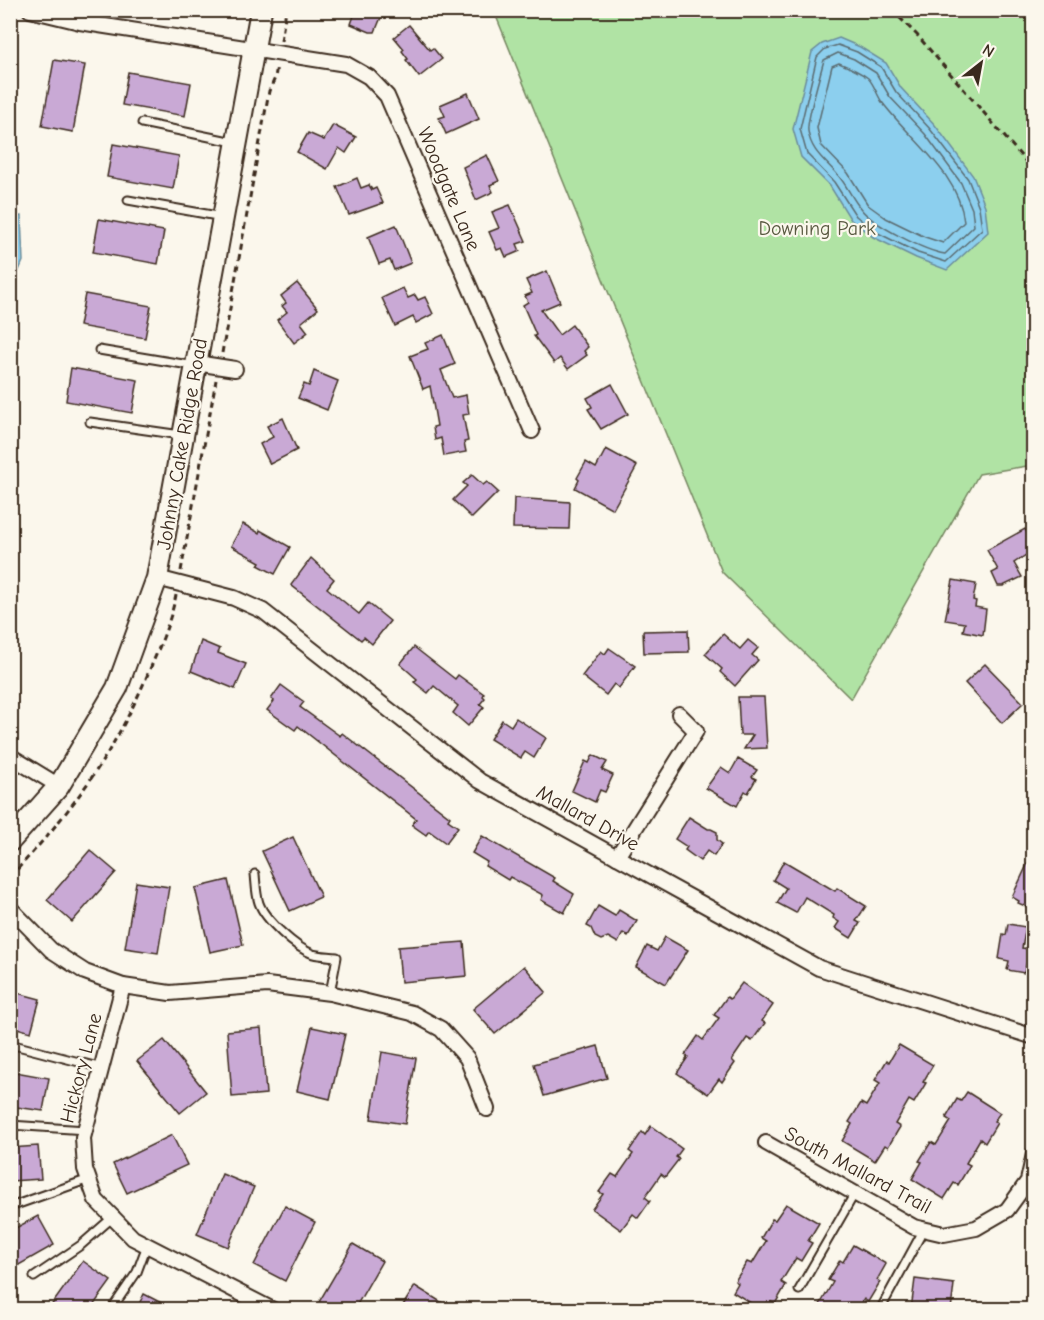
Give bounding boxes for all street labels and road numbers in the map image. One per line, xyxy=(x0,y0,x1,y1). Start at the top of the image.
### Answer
street label: Woodgate Lane xyxy=(413,124,485,254)
street label: Johnny Cake Ridge Road xyxy=(152,336,212,552)
street label: Mallard Drive xyxy=(533,780,643,856)
street label: Hickory Lane xyxy=(55,1010,107,1126)
street label: South Mallard Trail xyxy=(781,1122,935,1218)

